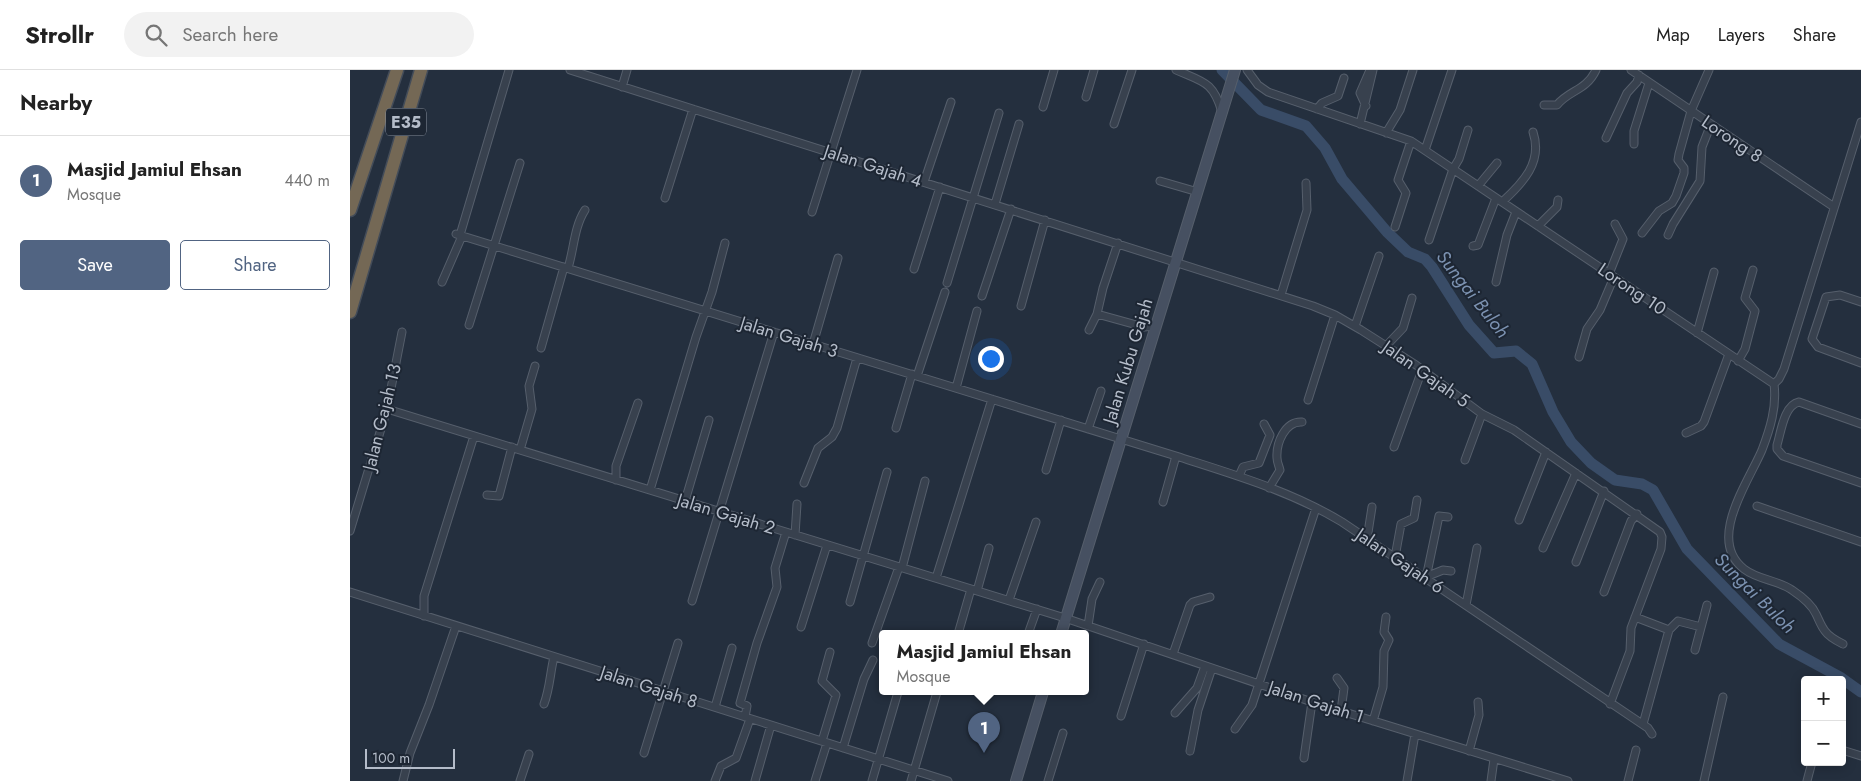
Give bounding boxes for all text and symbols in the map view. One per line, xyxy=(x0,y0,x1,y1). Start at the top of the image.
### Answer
search box xyxy=(124,12,474,57)
text: Strollr xyxy=(25,17,94,52)
icon: search xyxy=(142,21,170,49)
text: Search here xyxy=(182,21,278,48)
text: Map xyxy=(1656,22,1690,48)
text: Layers xyxy=(1718,22,1765,48)
text: Share xyxy=(1793,22,1836,48)
text: Nearby xyxy=(20,88,92,118)
road number: E35 xyxy=(386,108,426,136)
street label: Lorong 8 xyxy=(1696,109,1768,169)
street label: Jalan Gajah 4 xyxy=(819,137,925,194)
text: Masjid Jamiul Ehsan xyxy=(67,156,242,183)
text: 1 xyxy=(32,169,40,192)
text: 440 m xyxy=(284,169,330,192)
text: Mosque xyxy=(67,183,121,206)
button: Save xyxy=(20,240,170,290)
button: Share xyxy=(180,240,330,290)
water label: Sungai Buloh xyxy=(1430,244,1516,344)
street label: Lorong 10 xyxy=(1593,257,1672,322)
street label: Jalan Kubu Gajah xyxy=(1096,295,1159,429)
street label: Jalan Gajah 3 xyxy=(735,309,841,364)
street label: Jalan Gajah 5 xyxy=(1375,333,1475,414)
your location xyxy=(978,346,1004,372)
street label: Jalan Gajah 13 xyxy=(356,361,408,475)
street label: Jalan Gajah 2 xyxy=(672,486,778,541)
street label: Jalan Gajah 6 xyxy=(1349,521,1449,600)
water label: Sungai Buloh xyxy=(1708,546,1802,640)
popup xyxy=(879,630,1089,695)
text: Masjid Jamiul Ehsan xyxy=(897,638,1071,665)
street label: Jalan Gajah 8 xyxy=(595,658,701,715)
text: Mosque xyxy=(897,665,950,688)
street label: Jalan Gajah 1 xyxy=(1263,674,1367,730)
map controls xyxy=(1801,676,1846,766)
button: + xyxy=(1801,676,1846,721)
pin: 1 xyxy=(968,712,1000,753)
button: − xyxy=(1801,721,1846,766)
scale bar xyxy=(365,746,455,769)
text: 100 m xyxy=(372,748,410,768)

